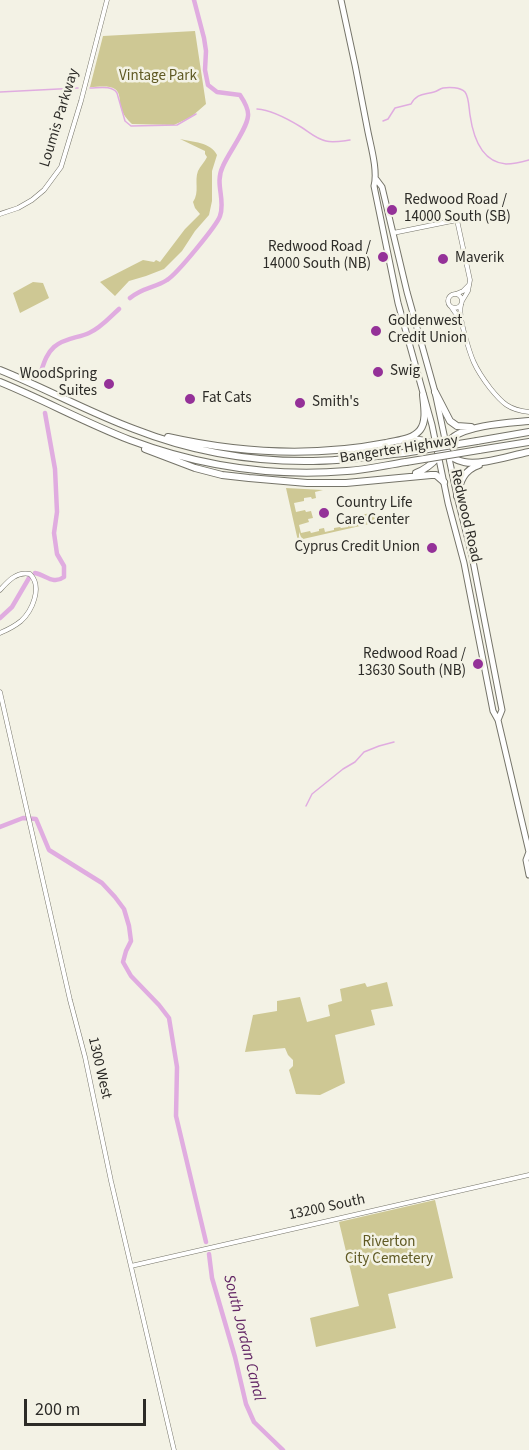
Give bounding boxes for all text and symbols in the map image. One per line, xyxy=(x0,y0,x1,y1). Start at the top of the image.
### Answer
street label: Loumis Parkway xyxy=(36,67,84,169)
park label: Vintage Park xyxy=(119,68,197,86)
place label: Redwood Road / 14000 South (SB) xyxy=(404,192,511,227)
marker: Redwood Road / 14000 South (SB) xyxy=(385,203,399,217)
place label: Redwood Road / 14000 South (NB) xyxy=(263,239,371,274)
marker: Redwood Road / 14000 South (NB) xyxy=(376,250,390,264)
place label: Maverik xyxy=(455,250,504,268)
marker: Maverik xyxy=(436,252,450,266)
place label: Goldenwest Credit Union xyxy=(388,313,467,348)
marker: Goldenwest Credit Union xyxy=(369,324,383,338)
place label: Swig xyxy=(390,363,420,381)
marker: Swig xyxy=(371,365,385,379)
place label: WoodSpring Suites xyxy=(20,366,97,401)
marker: WoodSpring Suites xyxy=(102,377,116,391)
place label: Fat Cats xyxy=(202,390,251,408)
marker: Fat Cats xyxy=(183,392,197,406)
place label: Smith's xyxy=(312,394,359,412)
marker: Smith's xyxy=(293,396,307,410)
street label: Bangerter Highway xyxy=(339,432,459,468)
street label: Redwood Road xyxy=(446,468,484,564)
place label: Country Life Care Center xyxy=(336,495,412,530)
marker: Country Life Care Center xyxy=(317,506,331,520)
place label: Cyprus Credit Union xyxy=(295,539,420,557)
marker: Cyprus Credit Union xyxy=(425,541,439,555)
place label: Redwood Road / 13630 South (NB) xyxy=(358,646,466,681)
marker: Redwood Road / 13630 South (NB) xyxy=(471,657,485,671)
street label: 1300 West xyxy=(83,1035,115,1101)
street label: 13200 South xyxy=(287,1191,367,1225)
park label: Riverton City Cemetery xyxy=(345,1234,433,1269)
water label: South Jordan Canal xyxy=(218,1273,268,1403)
scale bar xyxy=(27,1387,148,1425)
text: 200 m xyxy=(35,1397,80,1422)

